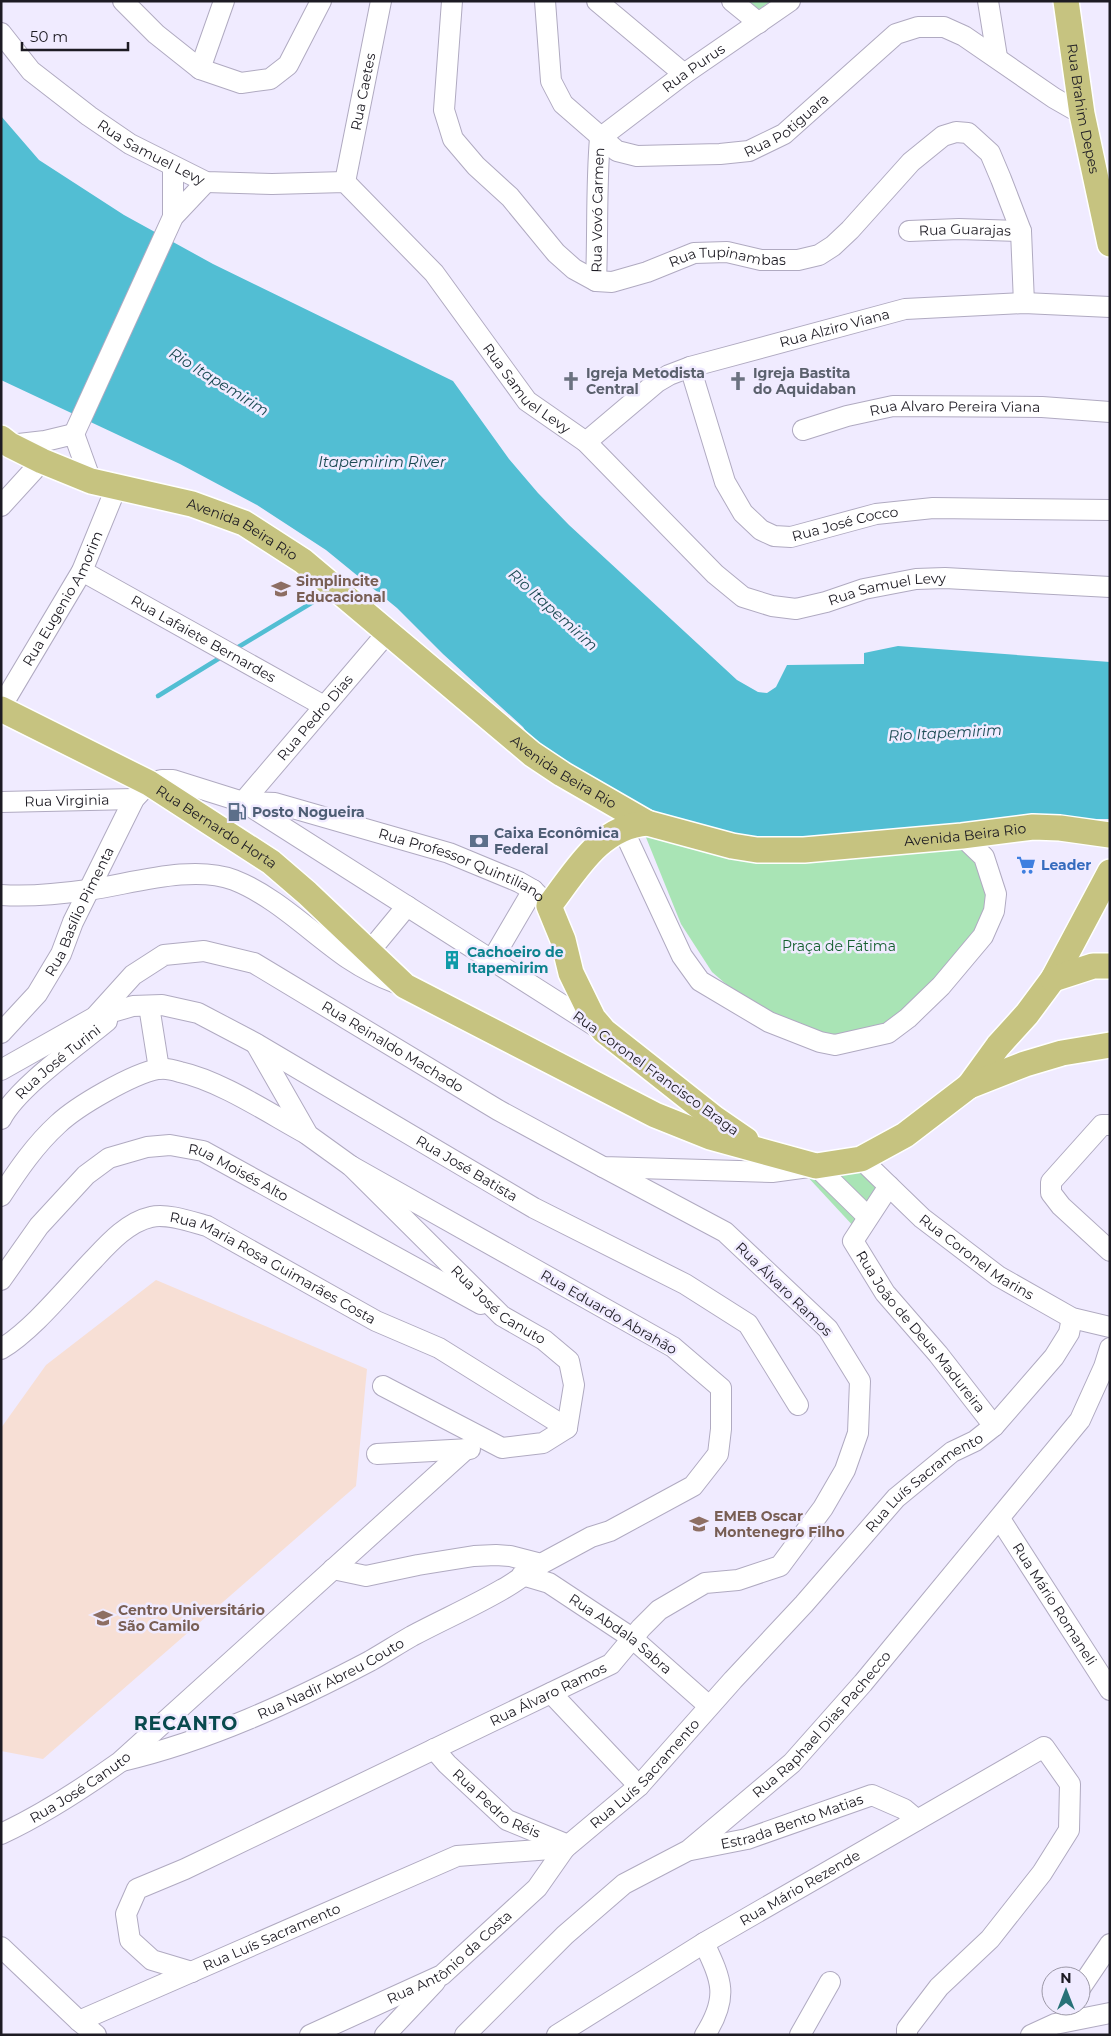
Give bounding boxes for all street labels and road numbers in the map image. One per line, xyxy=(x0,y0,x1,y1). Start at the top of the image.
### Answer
street label: Rua Purus xyxy=(659,39,729,96)
street label: Rua Brahim Depes xyxy=(1063,42,1104,176)
street label: Rua Caetes xyxy=(346,51,379,132)
street label: Rua Potiguara xyxy=(741,90,832,161)
street label: Rua Samuel Levy xyxy=(94,115,208,189)
street label: Rua Vovó Carmen xyxy=(587,147,608,273)
street label: Rua Guarajas xyxy=(918,220,1012,240)
street label: Rua Tupinambas xyxy=(666,243,786,271)
street label: Rua Alziro Viana xyxy=(777,305,892,351)
street label: Rua Samuel Levy xyxy=(479,340,574,438)
street label: Rua Alvaro Pereira Viana xyxy=(868,396,1040,420)
street label: Avenida Beira Rio xyxy=(185,494,301,564)
street label: Rua José Cocco xyxy=(790,503,899,545)
street label: Rua Eugenio Amorim xyxy=(18,528,106,669)
street label: Rua Samuel Levy xyxy=(826,569,947,610)
street label: Rua Lafaiete Bernardes xyxy=(128,591,279,686)
street label: Rua Pedro Dias xyxy=(273,671,357,764)
street label: Avenida Beira Rio xyxy=(507,731,620,813)
street label: Rua Bernardo Horta xyxy=(153,781,281,872)
street label: Rua Virginia xyxy=(24,791,110,810)
street label: Avenida Beira Rio xyxy=(903,819,1027,850)
street label: Rua Professor Quintiliano xyxy=(376,824,549,906)
street label: Rua Basílio Pimenta xyxy=(41,844,118,980)
street label: Rua Reinaldo Machado xyxy=(318,997,467,1096)
street label: Rua Coronel Francisco Braga xyxy=(569,1007,743,1139)
street label: Rua José Turini xyxy=(11,1021,104,1103)
street label: Rua José Batista xyxy=(413,1131,521,1205)
street label: Rua Moisés Alto xyxy=(187,1140,292,1205)
street label: Rua Maria Rosa Guimarães Costa xyxy=(168,1208,379,1328)
street label: Rua Coronel Marins xyxy=(916,1210,1037,1304)
street label: Rua Álvaro Ramos xyxy=(732,1238,836,1340)
street label: Rua João de Deus Madureira xyxy=(852,1247,989,1416)
street label: Rua José Canuto xyxy=(447,1261,549,1348)
street label: Rua Eduardo Abrahão xyxy=(538,1266,681,1359)
street label: Rua Luís Sacramento xyxy=(861,1429,987,1536)
street label: Rua Mário Romaneli xyxy=(1009,1539,1101,1669)
street label: Rua Abdala Sabra xyxy=(565,1590,676,1678)
street label: Rua Nadir Abreu Couto xyxy=(255,1634,407,1723)
street label: Rua Raphael Dias Pachecco xyxy=(749,1647,895,1802)
street label: Rua Álvaro Ramos xyxy=(487,1658,610,1730)
street label: Rua Luís Sacramento xyxy=(586,1715,704,1832)
street label: Rua José Canuto xyxy=(26,1747,135,1827)
street label: Rua Pedro Réis xyxy=(449,1765,543,1842)
street label: Estrada Bento Matias xyxy=(719,1790,866,1853)
street label: Rua Mário Rezende xyxy=(736,1846,863,1930)
street label: Rua Luís Sacramento xyxy=(200,1899,343,1975)
street label: Rua Antônio da Costa xyxy=(384,1906,516,2008)

